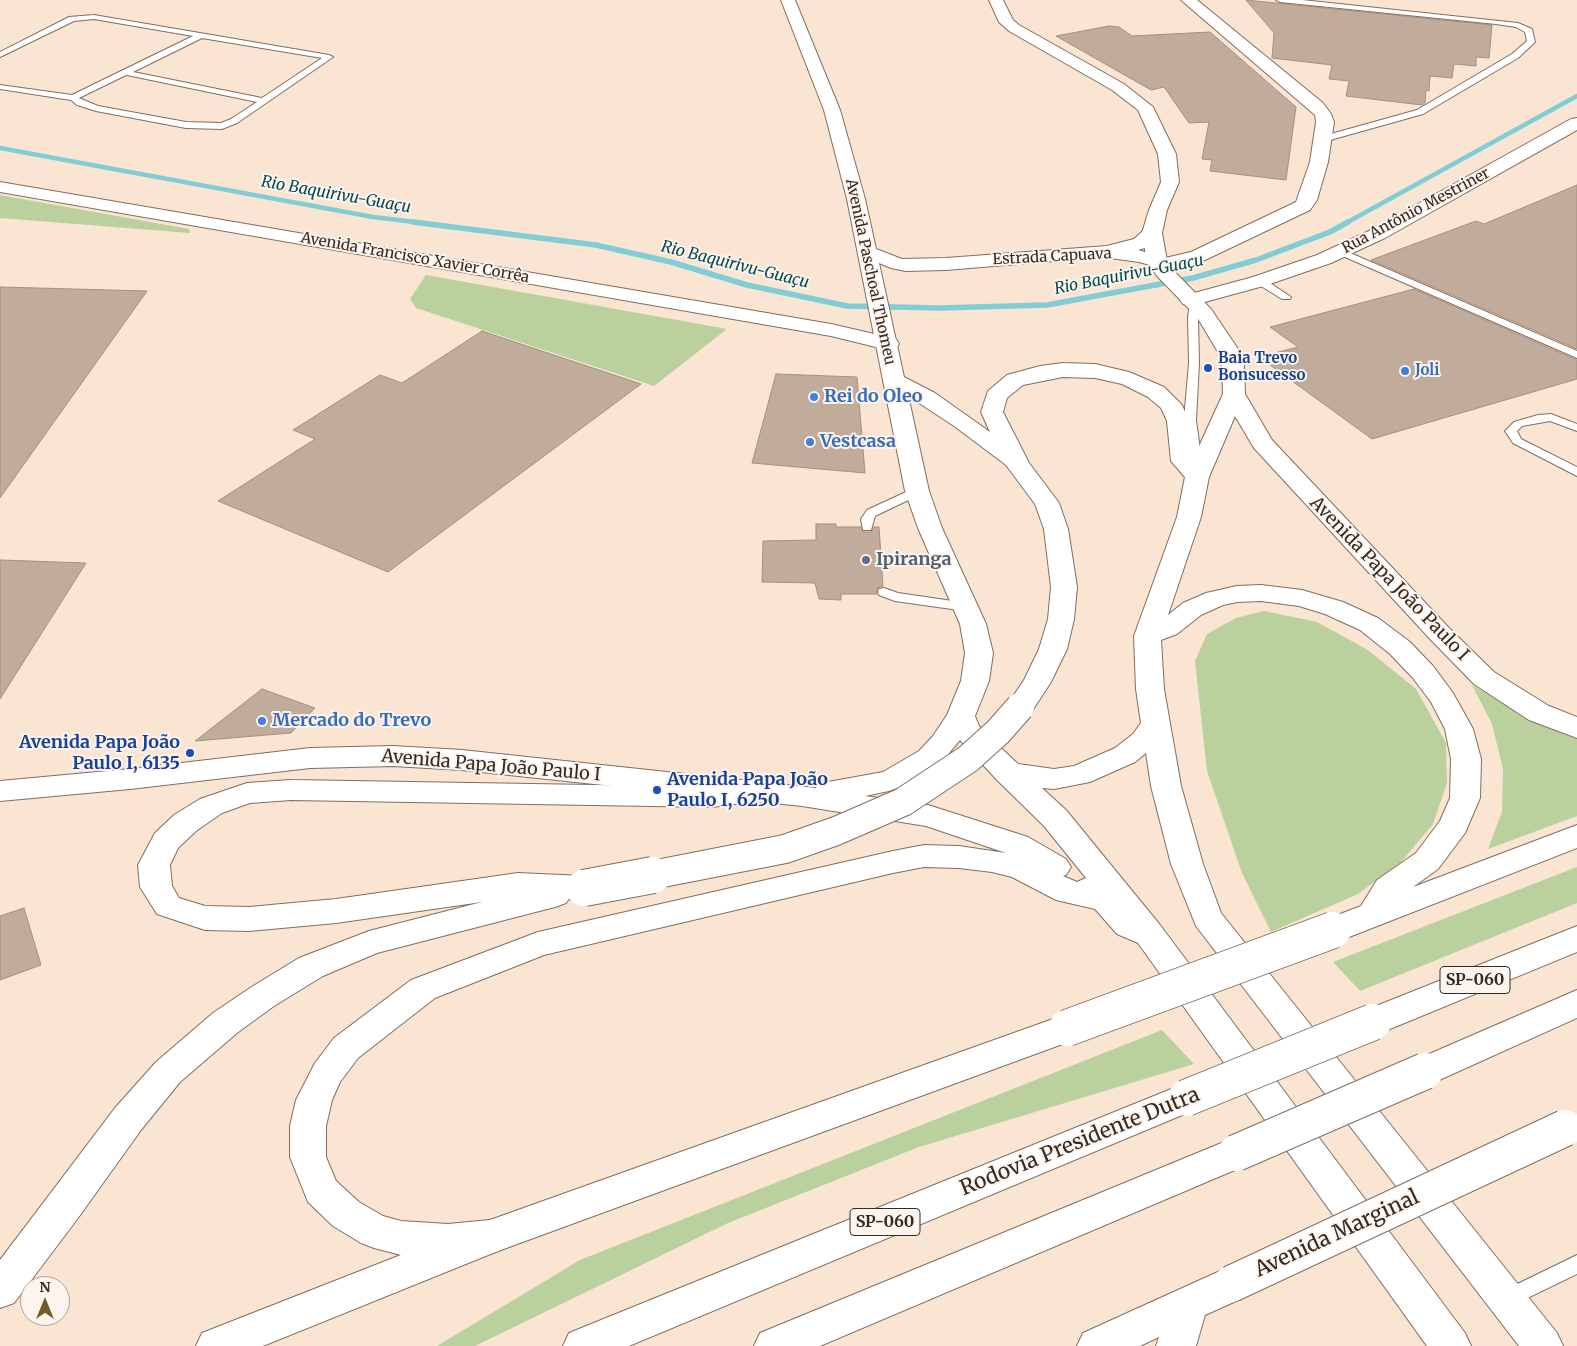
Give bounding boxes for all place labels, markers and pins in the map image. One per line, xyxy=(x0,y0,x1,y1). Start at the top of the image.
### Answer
place label: Baia Trevo Bonsucesso xyxy=(1218,350,1305,385)
marker: Baia Trevo Bonsucesso xyxy=(1202,362,1214,374)
place label: Joli xyxy=(1415,362,1439,380)
marker: Joli xyxy=(1399,365,1411,377)
place label: Rei do Oleo xyxy=(824,386,923,408)
marker: Rei do Oleo xyxy=(808,391,820,403)
place label: Vestcasa xyxy=(820,431,896,453)
marker: Vestcasa xyxy=(804,436,816,448)
place label: Ipiranga xyxy=(876,549,952,571)
marker: Ipiranga xyxy=(860,554,872,566)
place label: Mercado do Trevo xyxy=(272,710,431,732)
marker: Mercado do Trevo xyxy=(256,715,268,727)
place label: Avenida Papa João Paulo I, 6135 xyxy=(19,732,180,774)
marker: Avenida Papa João Paulo I, 6135 xyxy=(184,747,196,759)
place label: Avenida Papa João Paulo I, 6250 xyxy=(667,769,828,812)
marker: Avenida Papa João Paulo I, 6250 xyxy=(651,784,663,796)

